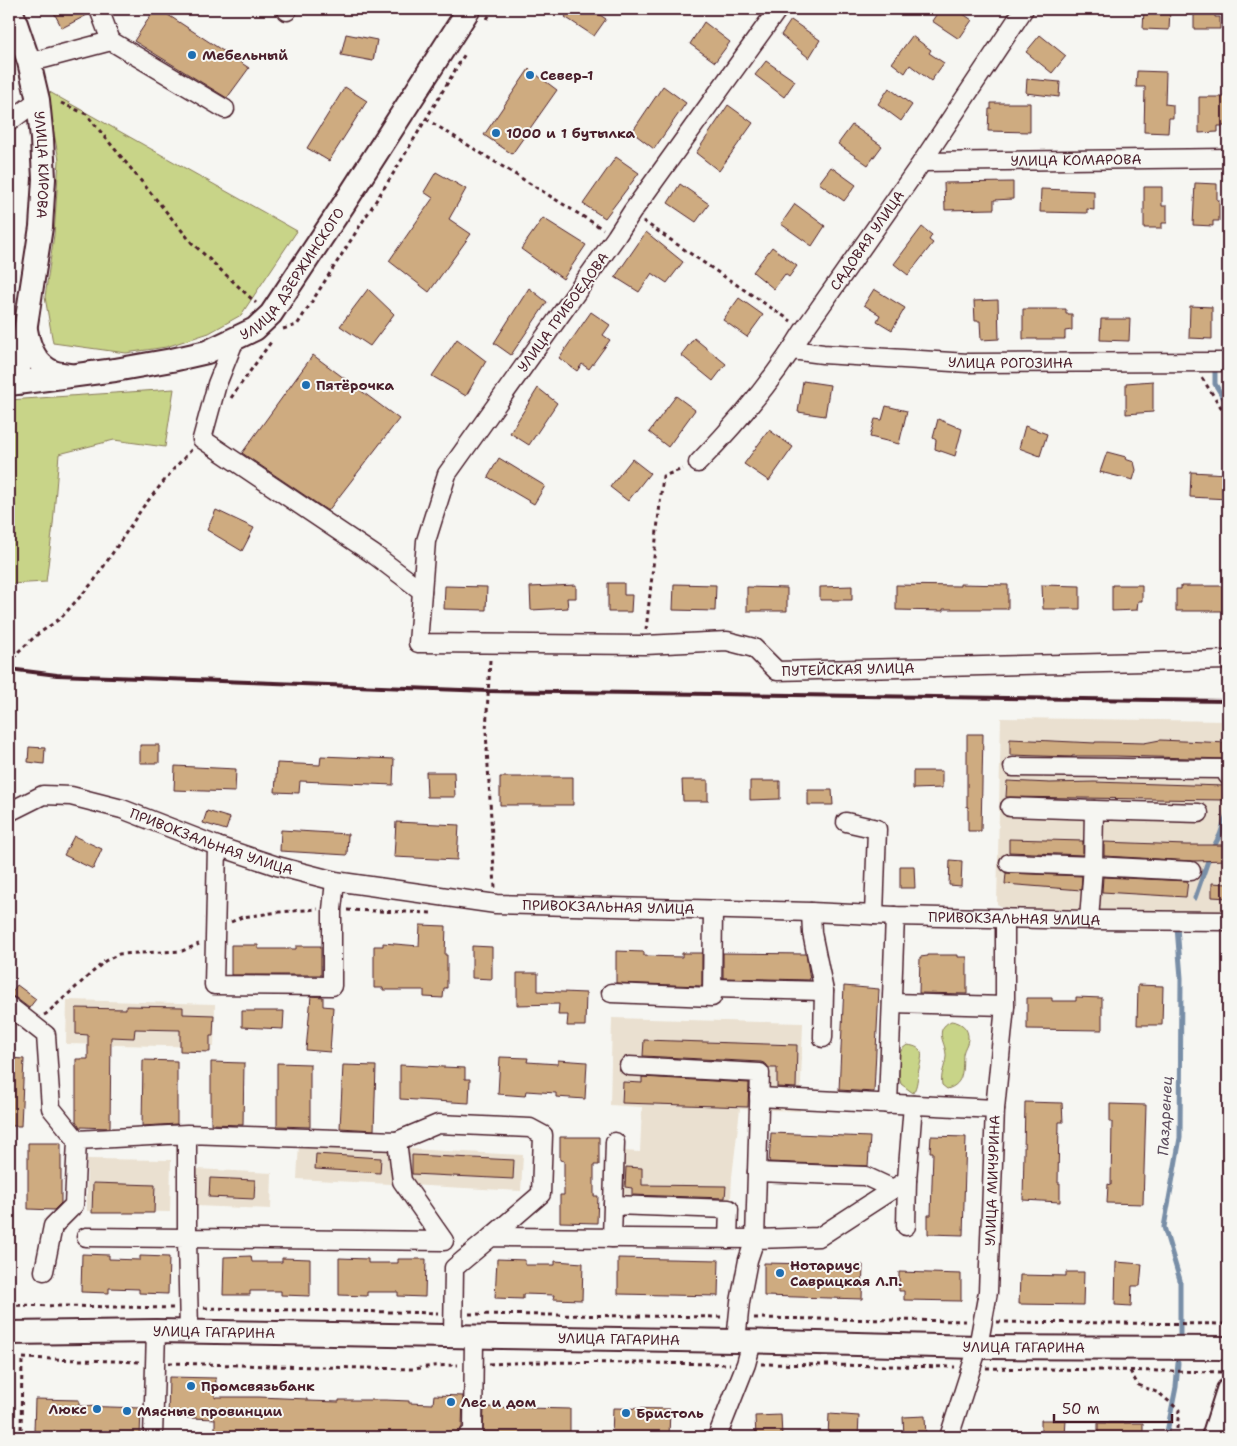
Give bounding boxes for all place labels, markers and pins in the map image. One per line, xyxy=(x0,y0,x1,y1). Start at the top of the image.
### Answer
place label: Мебельный xyxy=(202,46,288,64)
marker: Мебельный xyxy=(186,49,198,61)
place label: Север-1 xyxy=(540,66,593,84)
marker: Север-1 xyxy=(524,69,536,81)
place label: 1000 и 1 бутылка xyxy=(506,124,636,142)
marker: 1000 и 1 бутылка xyxy=(490,127,502,139)
place label: Пятёрочка xyxy=(316,376,395,394)
marker: Пятёрочка xyxy=(300,379,312,391)
place label: Нотариус Саврицкая Л.П. xyxy=(790,1256,902,1290)
marker: Нотариус Саврицкая Л.П. xyxy=(774,1267,786,1279)
place label: Промсвязьбанк xyxy=(201,1377,315,1395)
marker: Промсвязьбанк xyxy=(185,1380,197,1392)
place label: Лес и дом xyxy=(461,1393,536,1411)
marker: Лес и дом xyxy=(445,1396,457,1408)
place label: Люкс xyxy=(49,1400,87,1418)
place label: Мясные провинции xyxy=(137,1402,283,1420)
marker: Люкс xyxy=(91,1403,103,1415)
place label: Бристоль xyxy=(636,1404,704,1422)
marker: Мясные провинции xyxy=(121,1405,133,1417)
marker: Бристоль xyxy=(620,1407,632,1419)

